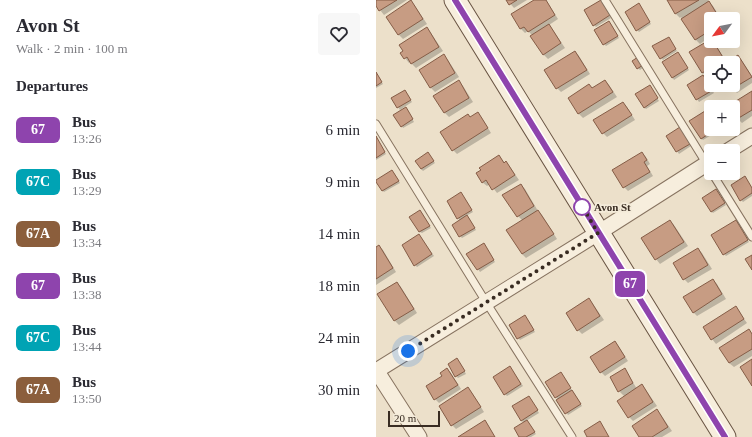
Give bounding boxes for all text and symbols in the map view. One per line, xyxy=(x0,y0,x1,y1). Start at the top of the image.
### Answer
north arrow xyxy=(704,12,740,48)
map controls xyxy=(704,12,740,180)
button: heart xyxy=(318,13,360,55)
text: Avon St xyxy=(16,15,80,36)
text: Walk · 2 min · 100 m xyxy=(16,41,128,56)
button: locate xyxy=(704,56,740,92)
text: Departures xyxy=(16,78,88,94)
button: + xyxy=(704,100,740,136)
text: Bus xyxy=(72,114,96,130)
text: 67 xyxy=(31,122,45,137)
text: 6 min xyxy=(325,122,360,138)
text: 13:26 xyxy=(72,131,102,146)
button: − xyxy=(704,144,740,180)
text: Bus xyxy=(72,166,96,182)
text: 67C xyxy=(26,174,50,189)
text: 9 min xyxy=(325,174,360,190)
text: 13:29 xyxy=(72,183,102,198)
marker: Avon St xyxy=(573,198,591,216)
place label: Avon St xyxy=(594,201,631,213)
text: Bus xyxy=(72,218,96,234)
text: 67A xyxy=(26,226,50,241)
text: 14 min xyxy=(318,226,360,242)
text: 13:34 xyxy=(72,235,102,250)
text: Bus xyxy=(72,270,96,286)
line badge: 67 xyxy=(612,271,648,297)
text: 67 xyxy=(623,276,637,291)
text: 67 xyxy=(31,278,45,293)
text: 18 min xyxy=(318,278,360,294)
text: 13:38 xyxy=(72,287,102,302)
text: Bus xyxy=(72,322,96,338)
text: 67C xyxy=(26,330,50,345)
text: 24 min xyxy=(318,330,360,346)
text: 13:44 xyxy=(72,339,102,354)
your location xyxy=(398,341,418,361)
text: Bus xyxy=(72,374,96,390)
text: 67A xyxy=(26,382,50,397)
text: 30 min xyxy=(318,382,360,398)
text: 13:50 xyxy=(72,391,102,406)
scale bar xyxy=(388,409,440,428)
text: 20 m xyxy=(394,412,416,424)

